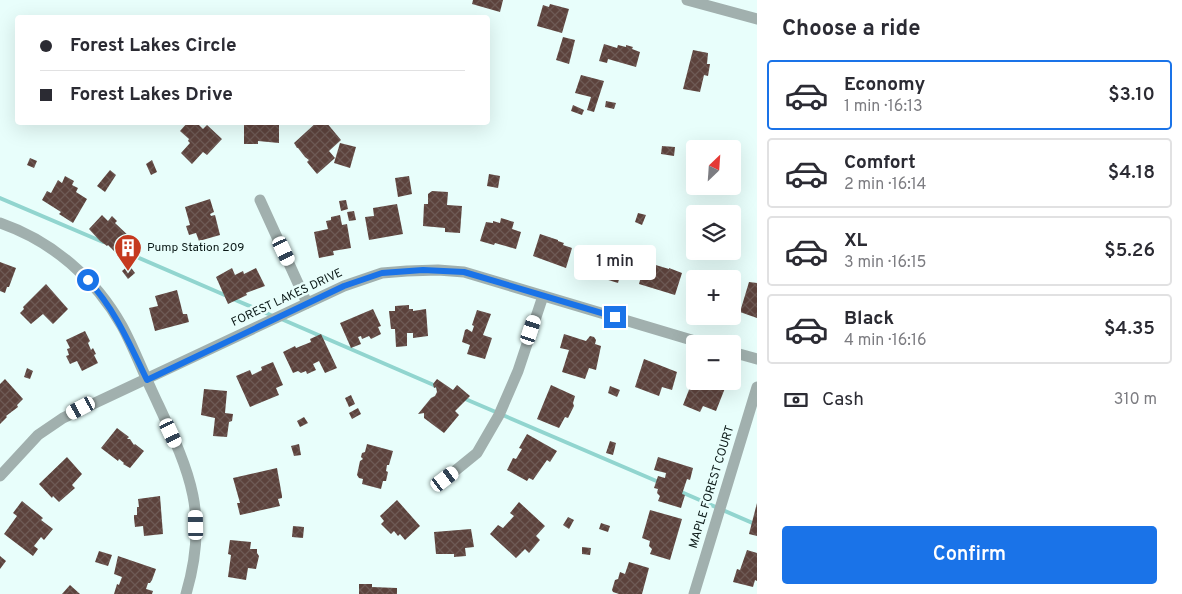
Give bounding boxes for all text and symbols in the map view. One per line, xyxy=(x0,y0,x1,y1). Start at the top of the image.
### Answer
text: Choose a ride xyxy=(782,16,920,43)
text: Forest Lakes Circle xyxy=(70,34,237,58)
icon: car xyxy=(784,73,829,118)
text: Economy xyxy=(844,73,925,97)
text: Forest Lakes Drive xyxy=(70,83,233,107)
text: $3.10 xyxy=(1108,83,1155,107)
text: 1 min · 16:13 xyxy=(844,97,923,117)
north arrow xyxy=(686,140,741,195)
map controls xyxy=(686,140,741,390)
icon: car xyxy=(784,151,829,196)
text: Comfort xyxy=(844,151,916,175)
text: $4.18 xyxy=(1108,161,1155,185)
text: 2 min · 16:14 xyxy=(844,175,926,195)
button: layers xyxy=(686,205,741,260)
icon: car xyxy=(784,229,829,274)
text: XL xyxy=(844,229,867,253)
building icon: Pump Station 209 xyxy=(113,233,143,272)
car xyxy=(270,234,297,268)
text: $5.26 xyxy=(1104,239,1155,263)
place label: Pump Station 209 xyxy=(147,240,245,256)
callout: 1 min xyxy=(574,244,656,280)
text: 1 min xyxy=(596,252,634,272)
text: 3 min · 16:15 xyxy=(844,253,927,273)
street label: FOREST LAKES DRIVE xyxy=(229,265,345,331)
route start xyxy=(77,269,99,291)
button: + xyxy=(686,270,741,325)
route end xyxy=(604,306,626,328)
icon: car xyxy=(784,307,829,352)
text: Black xyxy=(844,307,894,331)
car xyxy=(519,313,542,347)
text: $4.35 xyxy=(1104,317,1155,341)
text: 4 min · 16:16 xyxy=(844,331,926,351)
button: − xyxy=(686,335,741,390)
icon: cash xyxy=(782,386,810,414)
text: Cash xyxy=(822,388,864,412)
text: 310 m xyxy=(1114,390,1157,410)
car xyxy=(64,394,97,422)
car xyxy=(157,416,184,450)
street label: MAPLE FOREST COURT xyxy=(686,424,738,550)
car xyxy=(428,464,461,494)
car xyxy=(188,510,203,540)
button: Confirm xyxy=(782,526,1157,584)

